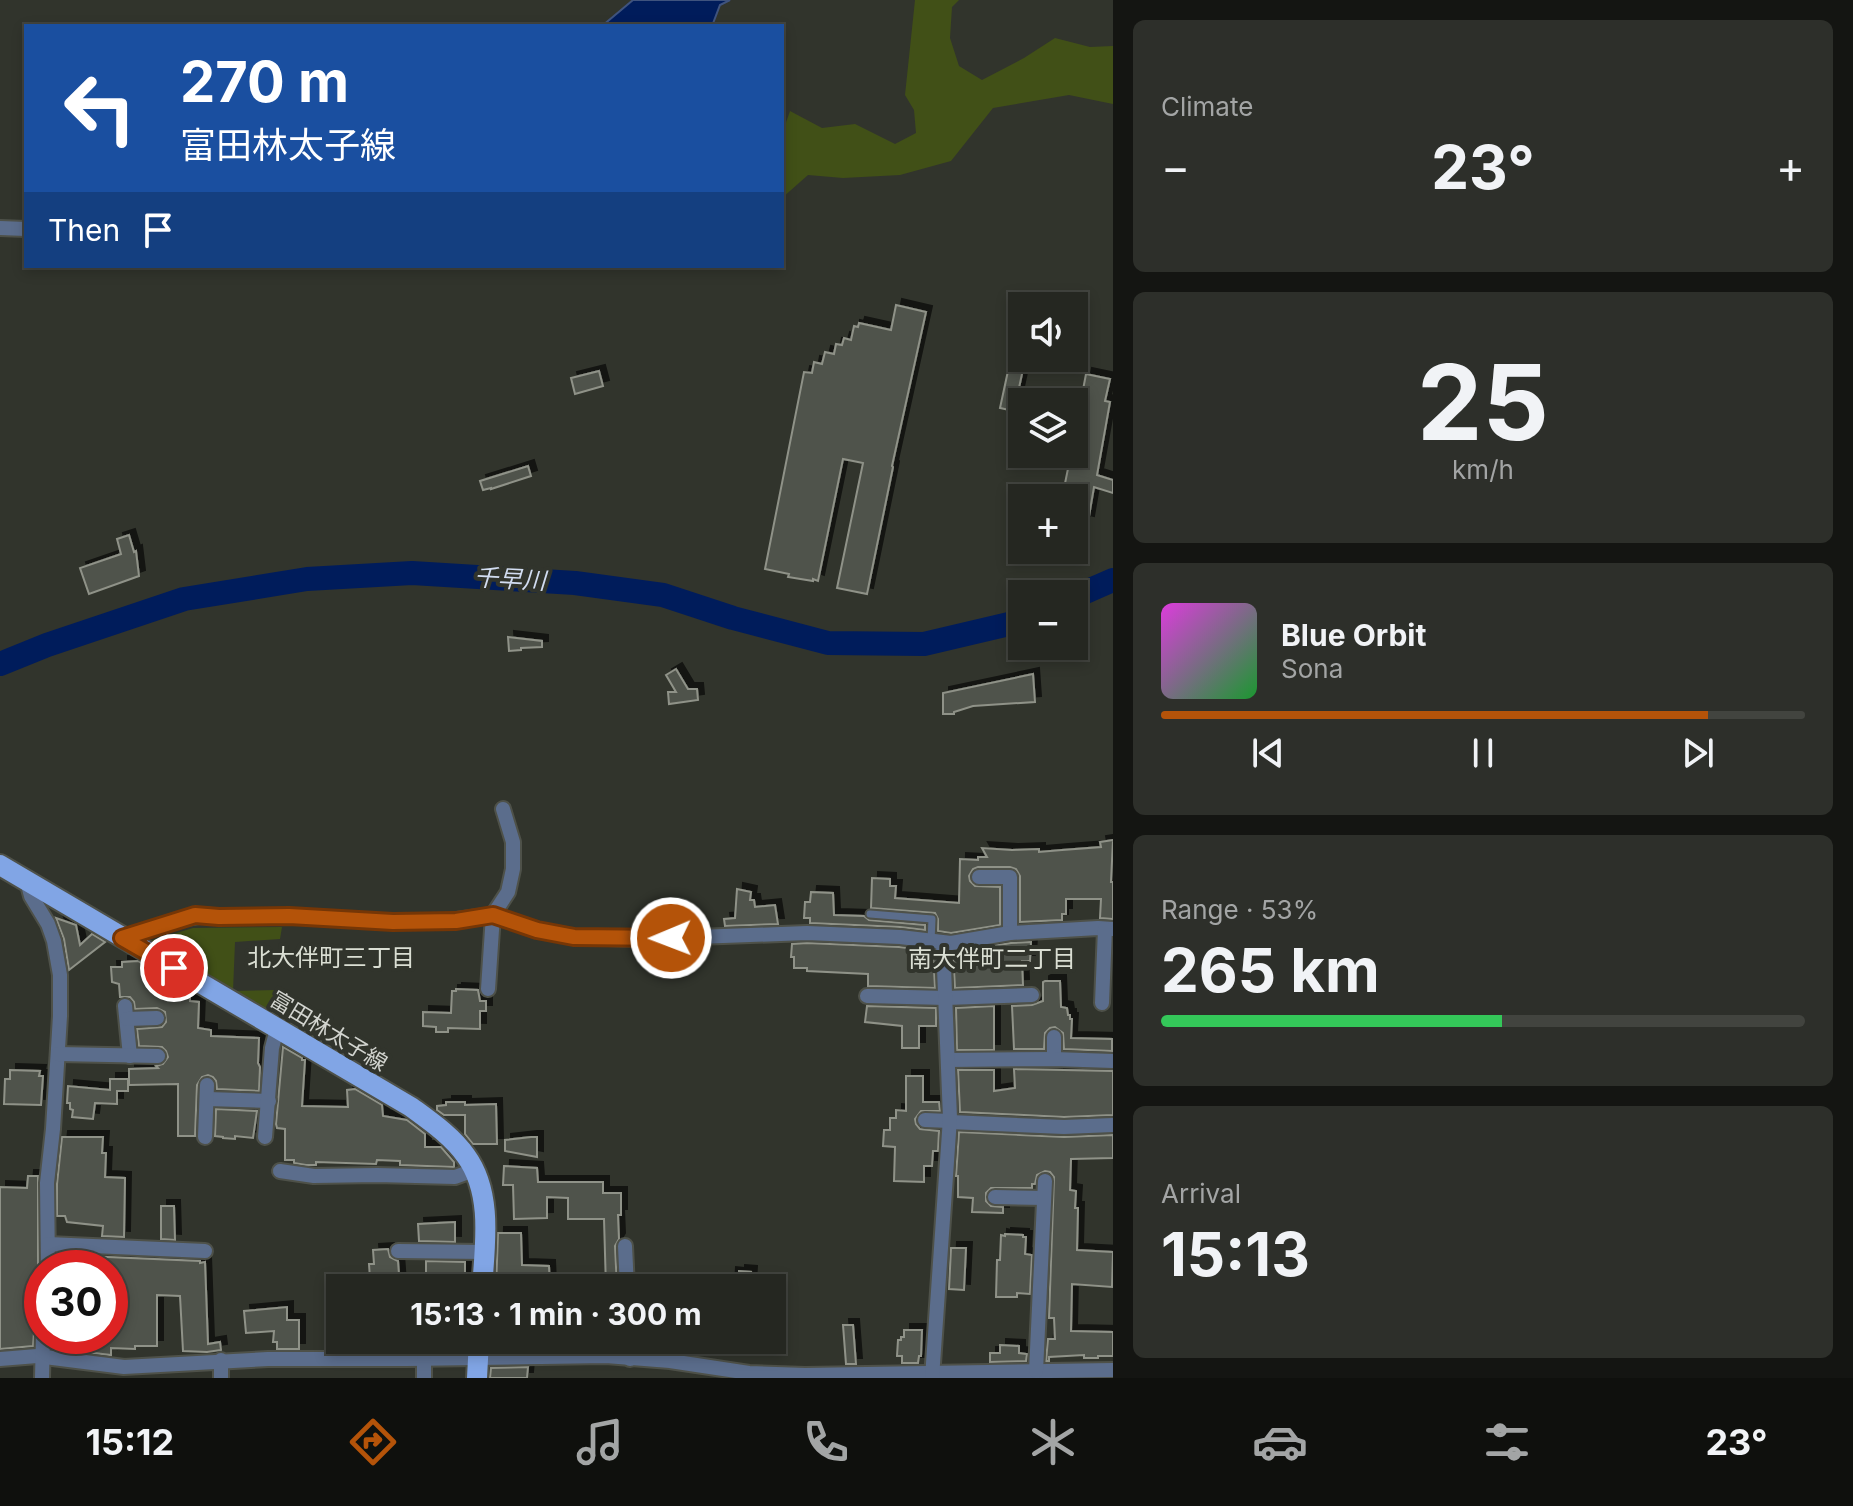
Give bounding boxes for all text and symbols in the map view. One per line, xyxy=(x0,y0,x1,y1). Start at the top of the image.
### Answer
text: 270 m xyxy=(180,48,349,116)
icon: left xyxy=(48,56,152,160)
text: Climate xyxy=(1161,91,1253,122)
text: 富田林太子線 xyxy=(180,123,396,167)
text: 23° xyxy=(1431,131,1535,203)
text: − xyxy=(1161,140,1190,194)
text: + xyxy=(1776,140,1805,194)
icon: arrive xyxy=(136,208,180,252)
text: Then xyxy=(48,212,120,248)
map controls xyxy=(1008,292,1088,660)
button: sound xyxy=(1008,292,1088,372)
text: 25 xyxy=(1417,339,1549,465)
button: layers xyxy=(1008,388,1088,468)
text: km/h xyxy=(1452,454,1514,485)
button: + xyxy=(1008,484,1088,564)
water label: 千早川 xyxy=(473,563,550,596)
button: − xyxy=(1008,580,1088,660)
text: Blue Orbit xyxy=(1281,617,1426,653)
text: Sona xyxy=(1281,653,1343,684)
icon: previous xyxy=(1246,731,1290,775)
icon: pause xyxy=(1461,731,1505,775)
icon: next xyxy=(1676,731,1720,775)
text: Range · 53% xyxy=(1161,894,1318,925)
position arrow xyxy=(629,896,713,980)
pin xyxy=(140,934,208,1002)
text: 265 km xyxy=(1161,934,1380,1006)
district label: 北大伴町三丁目 xyxy=(247,943,415,972)
district label: 南大伴町二丁目 xyxy=(908,944,1076,973)
icon: arrive xyxy=(152,946,196,990)
street label: 富田林太子線 xyxy=(266,986,392,1076)
text: Arrival xyxy=(1161,1178,1241,1209)
text: 15:13 xyxy=(1161,1218,1310,1290)
speed limit sign: 30 xyxy=(24,1250,128,1354)
text: 15:13 · 1 min · 300 m xyxy=(410,1296,702,1332)
icon: directions xyxy=(345,1414,401,1470)
icon: music xyxy=(572,1414,628,1470)
icon: phone xyxy=(798,1414,854,1470)
icon: climate xyxy=(1025,1414,1081,1470)
icon: car xyxy=(1252,1414,1308,1470)
icon: filters xyxy=(1479,1414,1535,1470)
text: 15:12 xyxy=(85,1420,174,1464)
text: 23° xyxy=(1705,1420,1768,1464)

